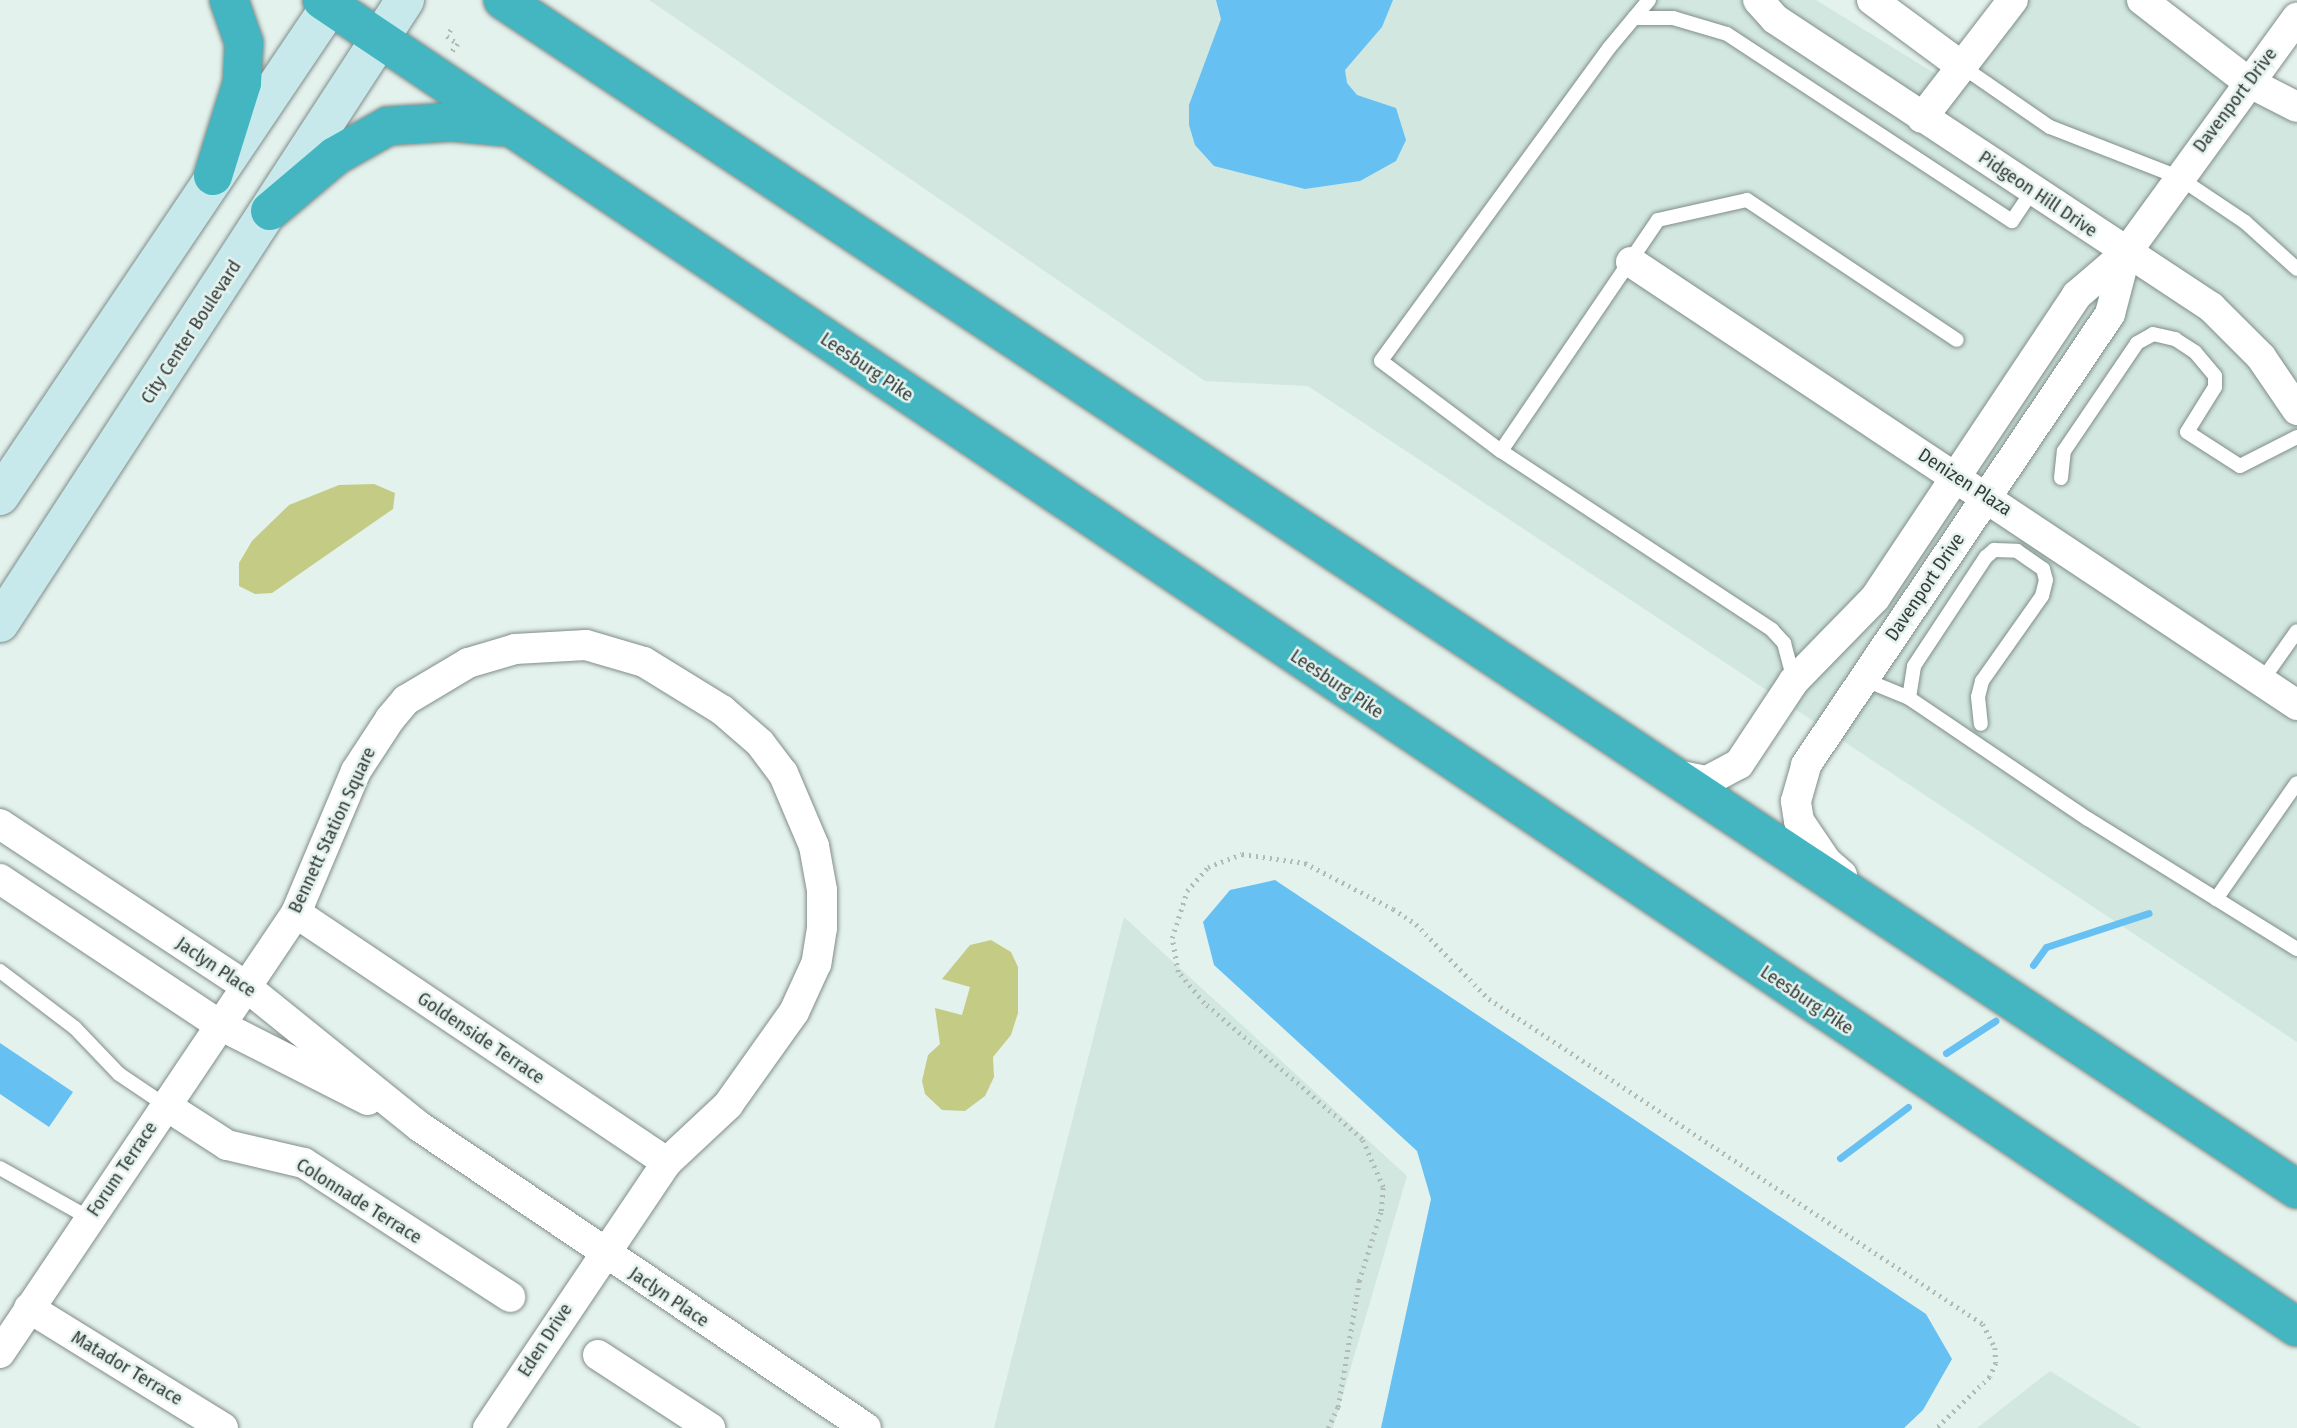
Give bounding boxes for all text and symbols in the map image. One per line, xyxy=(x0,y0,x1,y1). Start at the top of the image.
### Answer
street label: Davenport Drive xyxy=(2188,43,2282,157)
street label: Pidgeon Hill Drive xyxy=(1974,146,2102,242)
street label: City Center Boulevard xyxy=(136,256,246,408)
street label: Leesburg Pike xyxy=(816,327,918,407)
street label: Denizen Plaza xyxy=(1914,443,2016,521)
street label: Davenport Drive xyxy=(1881,529,1969,645)
street label: Leesburg Pike xyxy=(1286,644,1388,724)
street label: Bennett Station Square xyxy=(283,743,381,917)
street label: Jaclyn Place xyxy=(172,932,260,1002)
street label: Leesburg Pike xyxy=(1756,960,1858,1040)
street label: Goldenside Terrace xyxy=(413,987,549,1089)
street label: Forum Terrace xyxy=(82,1117,162,1221)
street label: Colonnade Terrace xyxy=(292,1153,426,1249)
street label: Jaclyn Place xyxy=(625,1262,713,1332)
street label: Eden Drive xyxy=(513,1299,577,1381)
street label: Matador Terrace xyxy=(67,1326,187,1410)

